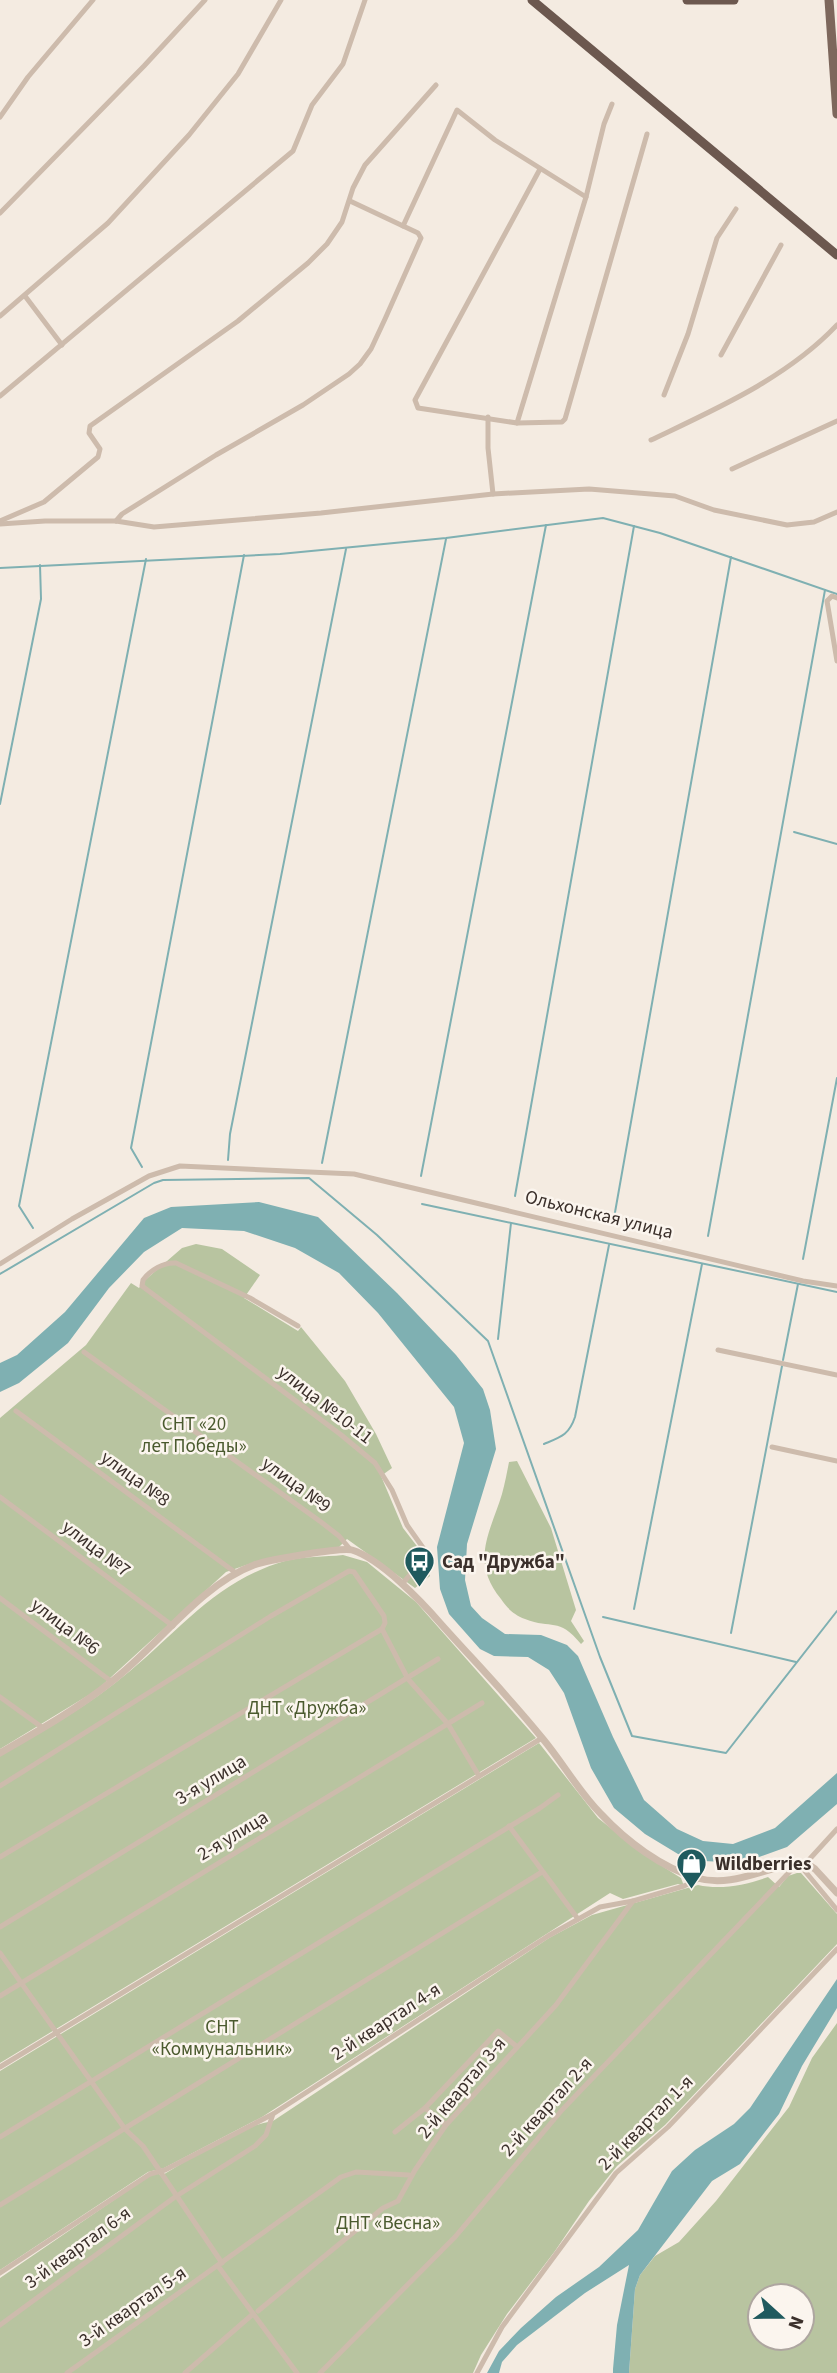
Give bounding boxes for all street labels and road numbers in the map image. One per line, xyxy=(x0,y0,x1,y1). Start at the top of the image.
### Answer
street label: Ольхонская улица xyxy=(522,1184,676,1246)
street label: улица №10-11 xyxy=(272,1359,378,1451)
street label: улица №8 xyxy=(95,1445,175,1513)
street label: улица №9 xyxy=(256,1451,336,1519)
street label: улица №7 xyxy=(56,1514,136,1584)
street label: улица №6 xyxy=(25,1592,105,1662)
street label: 3-я улица xyxy=(170,1748,252,1812)
street label: 2-я улица xyxy=(192,1804,274,1868)
street label: 2-й квартал 4-я xyxy=(326,1977,446,2067)
street label: 2-й квартал 3-я xyxy=(411,2031,513,2145)
street label: 2-й квартал 2-я xyxy=(495,2051,599,2163)
street label: 2-й квартал 1-я xyxy=(592,2069,700,2177)
street label: 3-й квартал 6-я xyxy=(19,2200,137,2296)
street label: 3-й квартал 5-я xyxy=(74,2260,192,2354)

